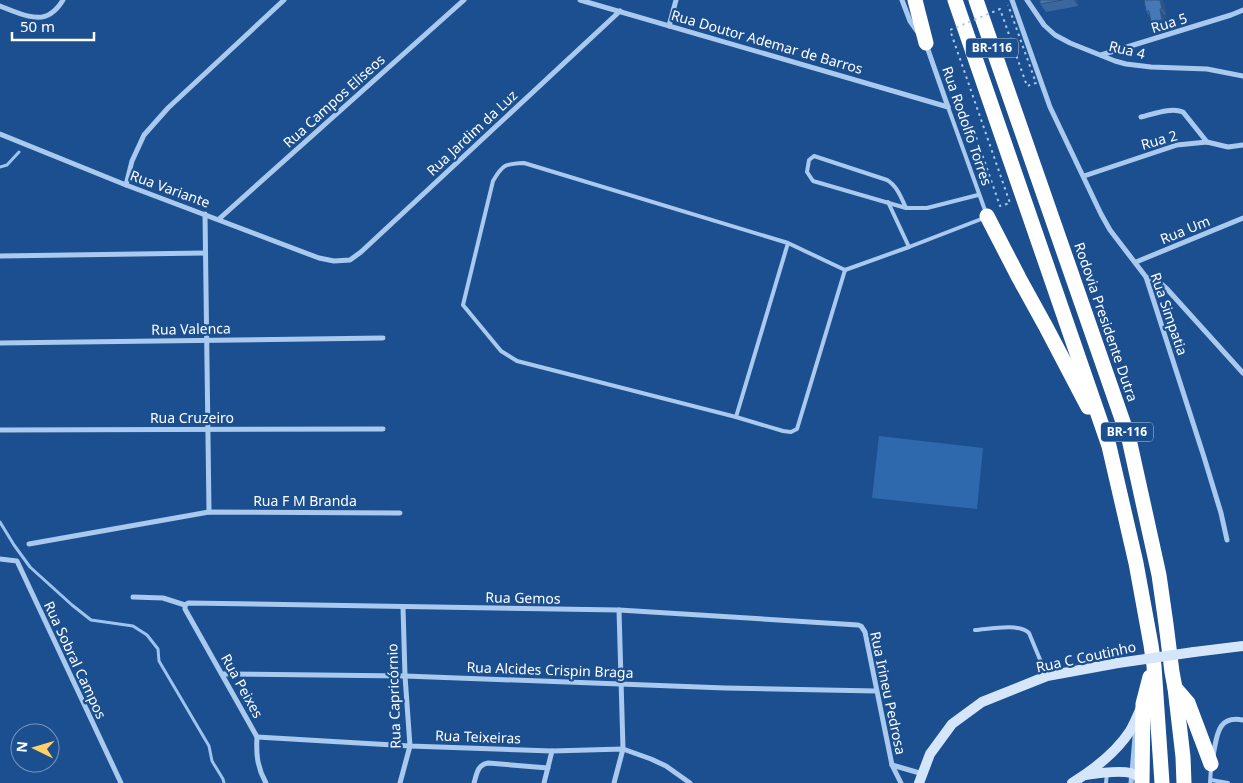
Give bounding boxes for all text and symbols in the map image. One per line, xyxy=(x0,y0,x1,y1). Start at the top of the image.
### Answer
street label: Rua Doutor Ademar de Barros xyxy=(669,5,865,78)
street label: Rua 5 xyxy=(1148,8,1189,37)
scale bar xyxy=(12,10,95,42)
text: 50 m xyxy=(20,16,55,36)
street label: Rua 4 xyxy=(1107,36,1147,63)
road number: BR-116 xyxy=(966,38,1018,58)
street label: Rua Campos Eliseos xyxy=(279,50,389,151)
street label: Rua Rodolfo Torres xyxy=(938,64,997,188)
street label: Rua Jardim da Luz xyxy=(422,85,521,180)
street label: Rua 2 xyxy=(1139,125,1179,154)
street label: Rua Variante xyxy=(128,165,213,212)
street label: Rua Um xyxy=(1157,211,1213,248)
street label: Rodovia Presidente Dutra xyxy=(1070,240,1143,404)
street label: Rua Simpatia xyxy=(1146,270,1192,358)
street label: Rua Valenca xyxy=(151,318,231,339)
street label: Rua Cruzeiro xyxy=(150,408,234,427)
road number: BR-116 xyxy=(1101,422,1153,442)
street label: Rua F M Branda xyxy=(253,491,357,510)
street label: Rua Gemos xyxy=(485,587,561,608)
street label: Rua Sobral Campos xyxy=(40,598,111,722)
street label: Rua Irineu Pedrosa xyxy=(866,630,911,756)
street label: Rua C Coutinho xyxy=(1034,637,1138,676)
street label: Rua Capricórnio xyxy=(382,643,405,749)
street label: Rua Peixes xyxy=(217,650,268,721)
street label: Rua Alcides Crispin Braga xyxy=(466,657,634,682)
north arrow xyxy=(10,723,60,773)
street label: Rua Teixeiras xyxy=(435,726,522,748)
text: N xyxy=(12,740,32,753)

